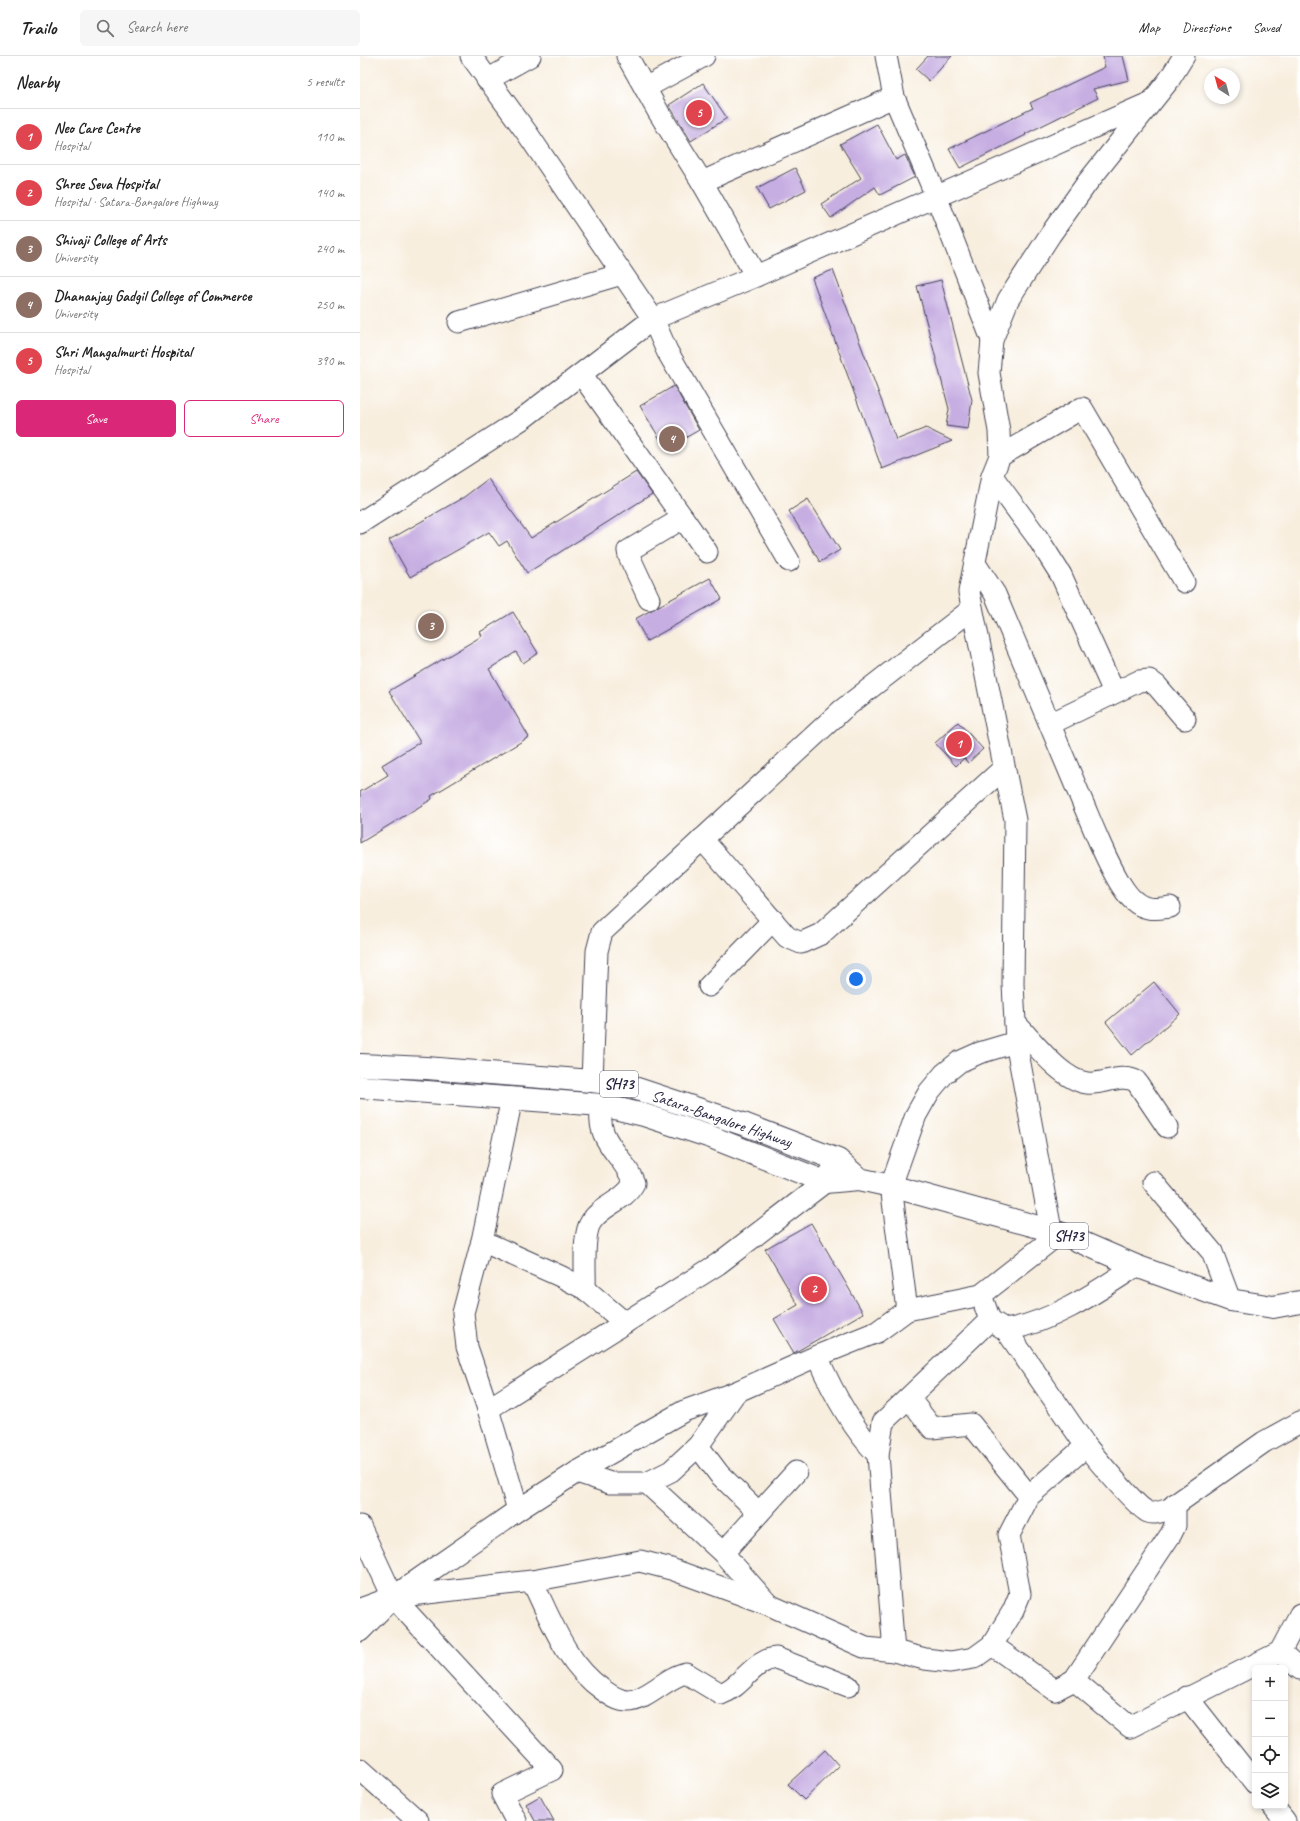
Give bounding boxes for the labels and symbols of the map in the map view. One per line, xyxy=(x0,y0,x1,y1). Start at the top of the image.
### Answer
north arrow xyxy=(1204,68,1240,104)
pin: 5 xyxy=(686,98,712,128)
pin: 4 xyxy=(659,424,685,454)
pin: 3 xyxy=(418,611,444,641)
pin: 1 xyxy=(946,729,972,759)
your location xyxy=(846,969,866,989)
road number: SH73 xyxy=(600,1071,638,1097)
street label: Satara-Bangalore Highway xyxy=(649,1086,796,1153)
road number: SH73 xyxy=(1050,1223,1088,1249)
pin: 2 xyxy=(801,1274,827,1304)

